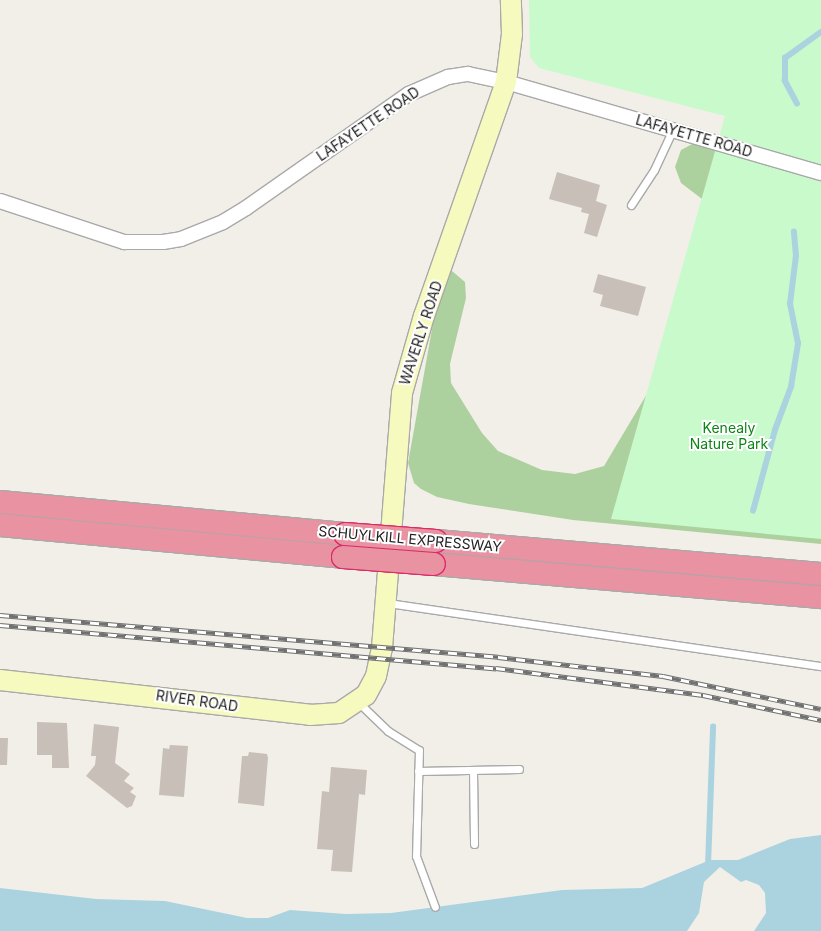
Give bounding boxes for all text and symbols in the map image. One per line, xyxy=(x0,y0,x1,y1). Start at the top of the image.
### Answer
street label: LAFAYETTE ROAD xyxy=(313,83,423,165)
street label: LAFAYETTE ROAD xyxy=(634,111,754,161)
street label: WAVERLY ROAD xyxy=(396,279,446,387)
park label: Kenealy Nature Park xyxy=(690,420,768,452)
street label: SCHUYLKILL EXPRESSWAY xyxy=(318,523,502,555)
street label: RIVER ROAD xyxy=(155,687,239,715)

